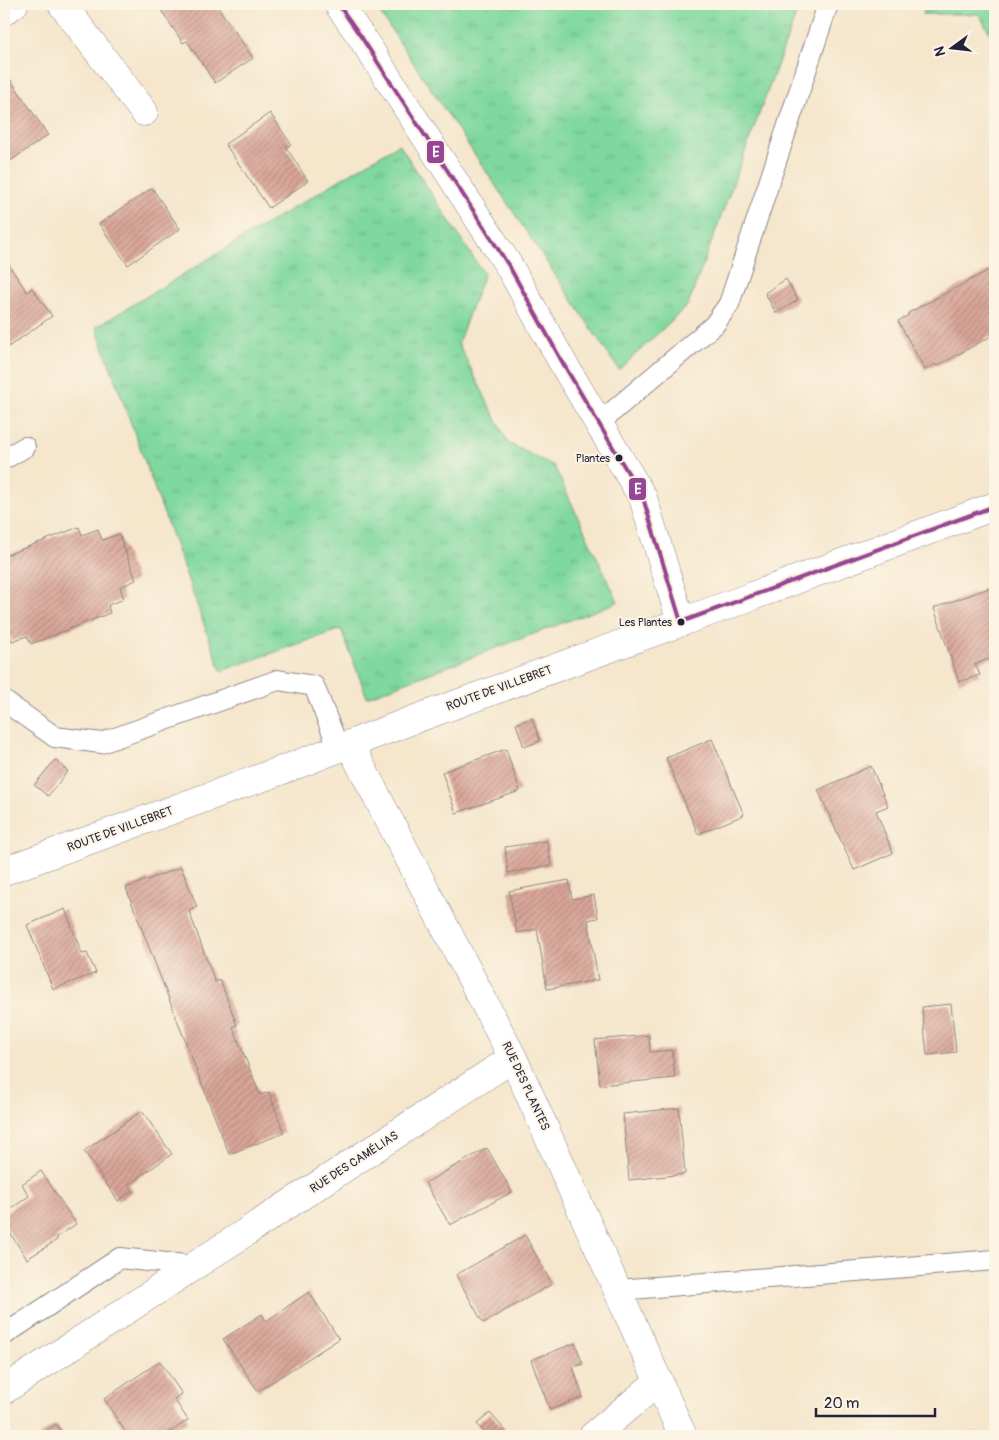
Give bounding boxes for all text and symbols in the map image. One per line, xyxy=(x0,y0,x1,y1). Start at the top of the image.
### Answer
north arrow xyxy=(926,22,976,72)
text: N xyxy=(930,44,949,58)
line badge: E xyxy=(426,140,445,164)
text: E xyxy=(432,144,440,161)
place label: Plantes xyxy=(576,452,610,465)
marker: Plantes xyxy=(614,453,624,463)
line badge: E xyxy=(628,477,647,501)
text: E xyxy=(634,481,642,498)
place label: Les Plantes xyxy=(619,616,672,629)
marker: Les Plantes xyxy=(676,617,686,627)
street label: ROUTE DE VILLEBRET xyxy=(444,662,554,715)
street label: ROUTE DE VILLEBRET xyxy=(65,803,175,856)
street label: RUE DES PLANTES xyxy=(498,1039,553,1133)
street label: RUE DES CAMÉLIAS xyxy=(307,1127,401,1197)
scale bar xyxy=(816,1385,935,1417)
text: 20 m xyxy=(824,1394,859,1413)

